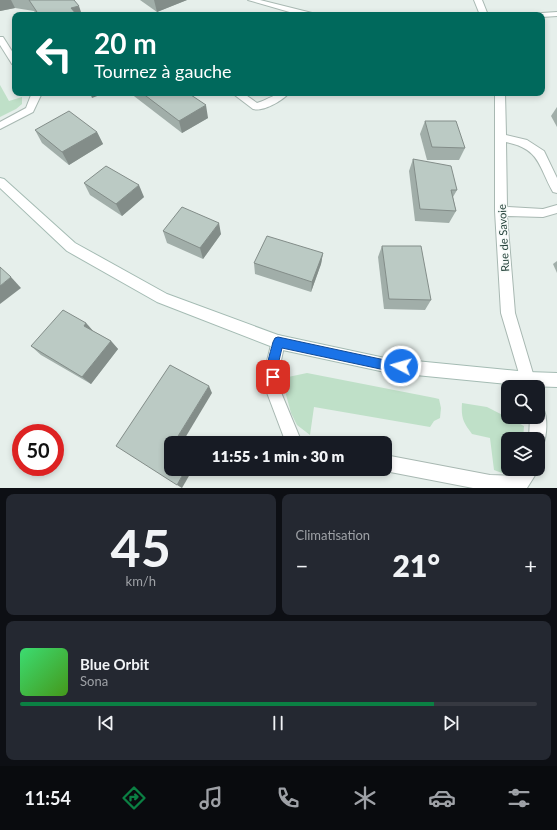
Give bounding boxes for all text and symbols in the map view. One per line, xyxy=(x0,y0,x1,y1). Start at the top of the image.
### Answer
text: 20 m xyxy=(94,26,157,60)
icon: left xyxy=(28,28,80,80)
text: Tournez à gauche xyxy=(94,60,232,82)
street label: Rue de Savoie xyxy=(495,204,511,272)
position arrow xyxy=(380,345,422,387)
pin xyxy=(256,360,290,394)
icon: arrive xyxy=(262,366,284,388)
map controls xyxy=(501,380,545,476)
button: search xyxy=(501,380,545,424)
speed limit sign: 50 xyxy=(12,424,64,476)
button: layers xyxy=(501,432,545,476)
text: 11:55 · 1 min · 30 m xyxy=(212,447,344,465)
text: 45 xyxy=(111,516,171,578)
text: Climatisation xyxy=(296,527,370,543)
text: 21° xyxy=(393,547,440,583)
text: − xyxy=(296,552,308,579)
text: + xyxy=(524,552,537,579)
text: km/h xyxy=(126,573,156,589)
text: Blue Orbit xyxy=(80,655,149,673)
text: Sona xyxy=(80,673,108,689)
icon: previous xyxy=(95,712,117,734)
icon: pause xyxy=(267,712,289,734)
icon: next xyxy=(440,712,462,734)
icon: directions xyxy=(120,784,148,812)
icon: music xyxy=(197,784,225,812)
icon: phone xyxy=(274,784,302,812)
icon: climate xyxy=(351,784,379,812)
icon: car xyxy=(428,784,456,812)
icon: filters xyxy=(505,784,533,812)
text: 11:54 xyxy=(24,787,71,809)

